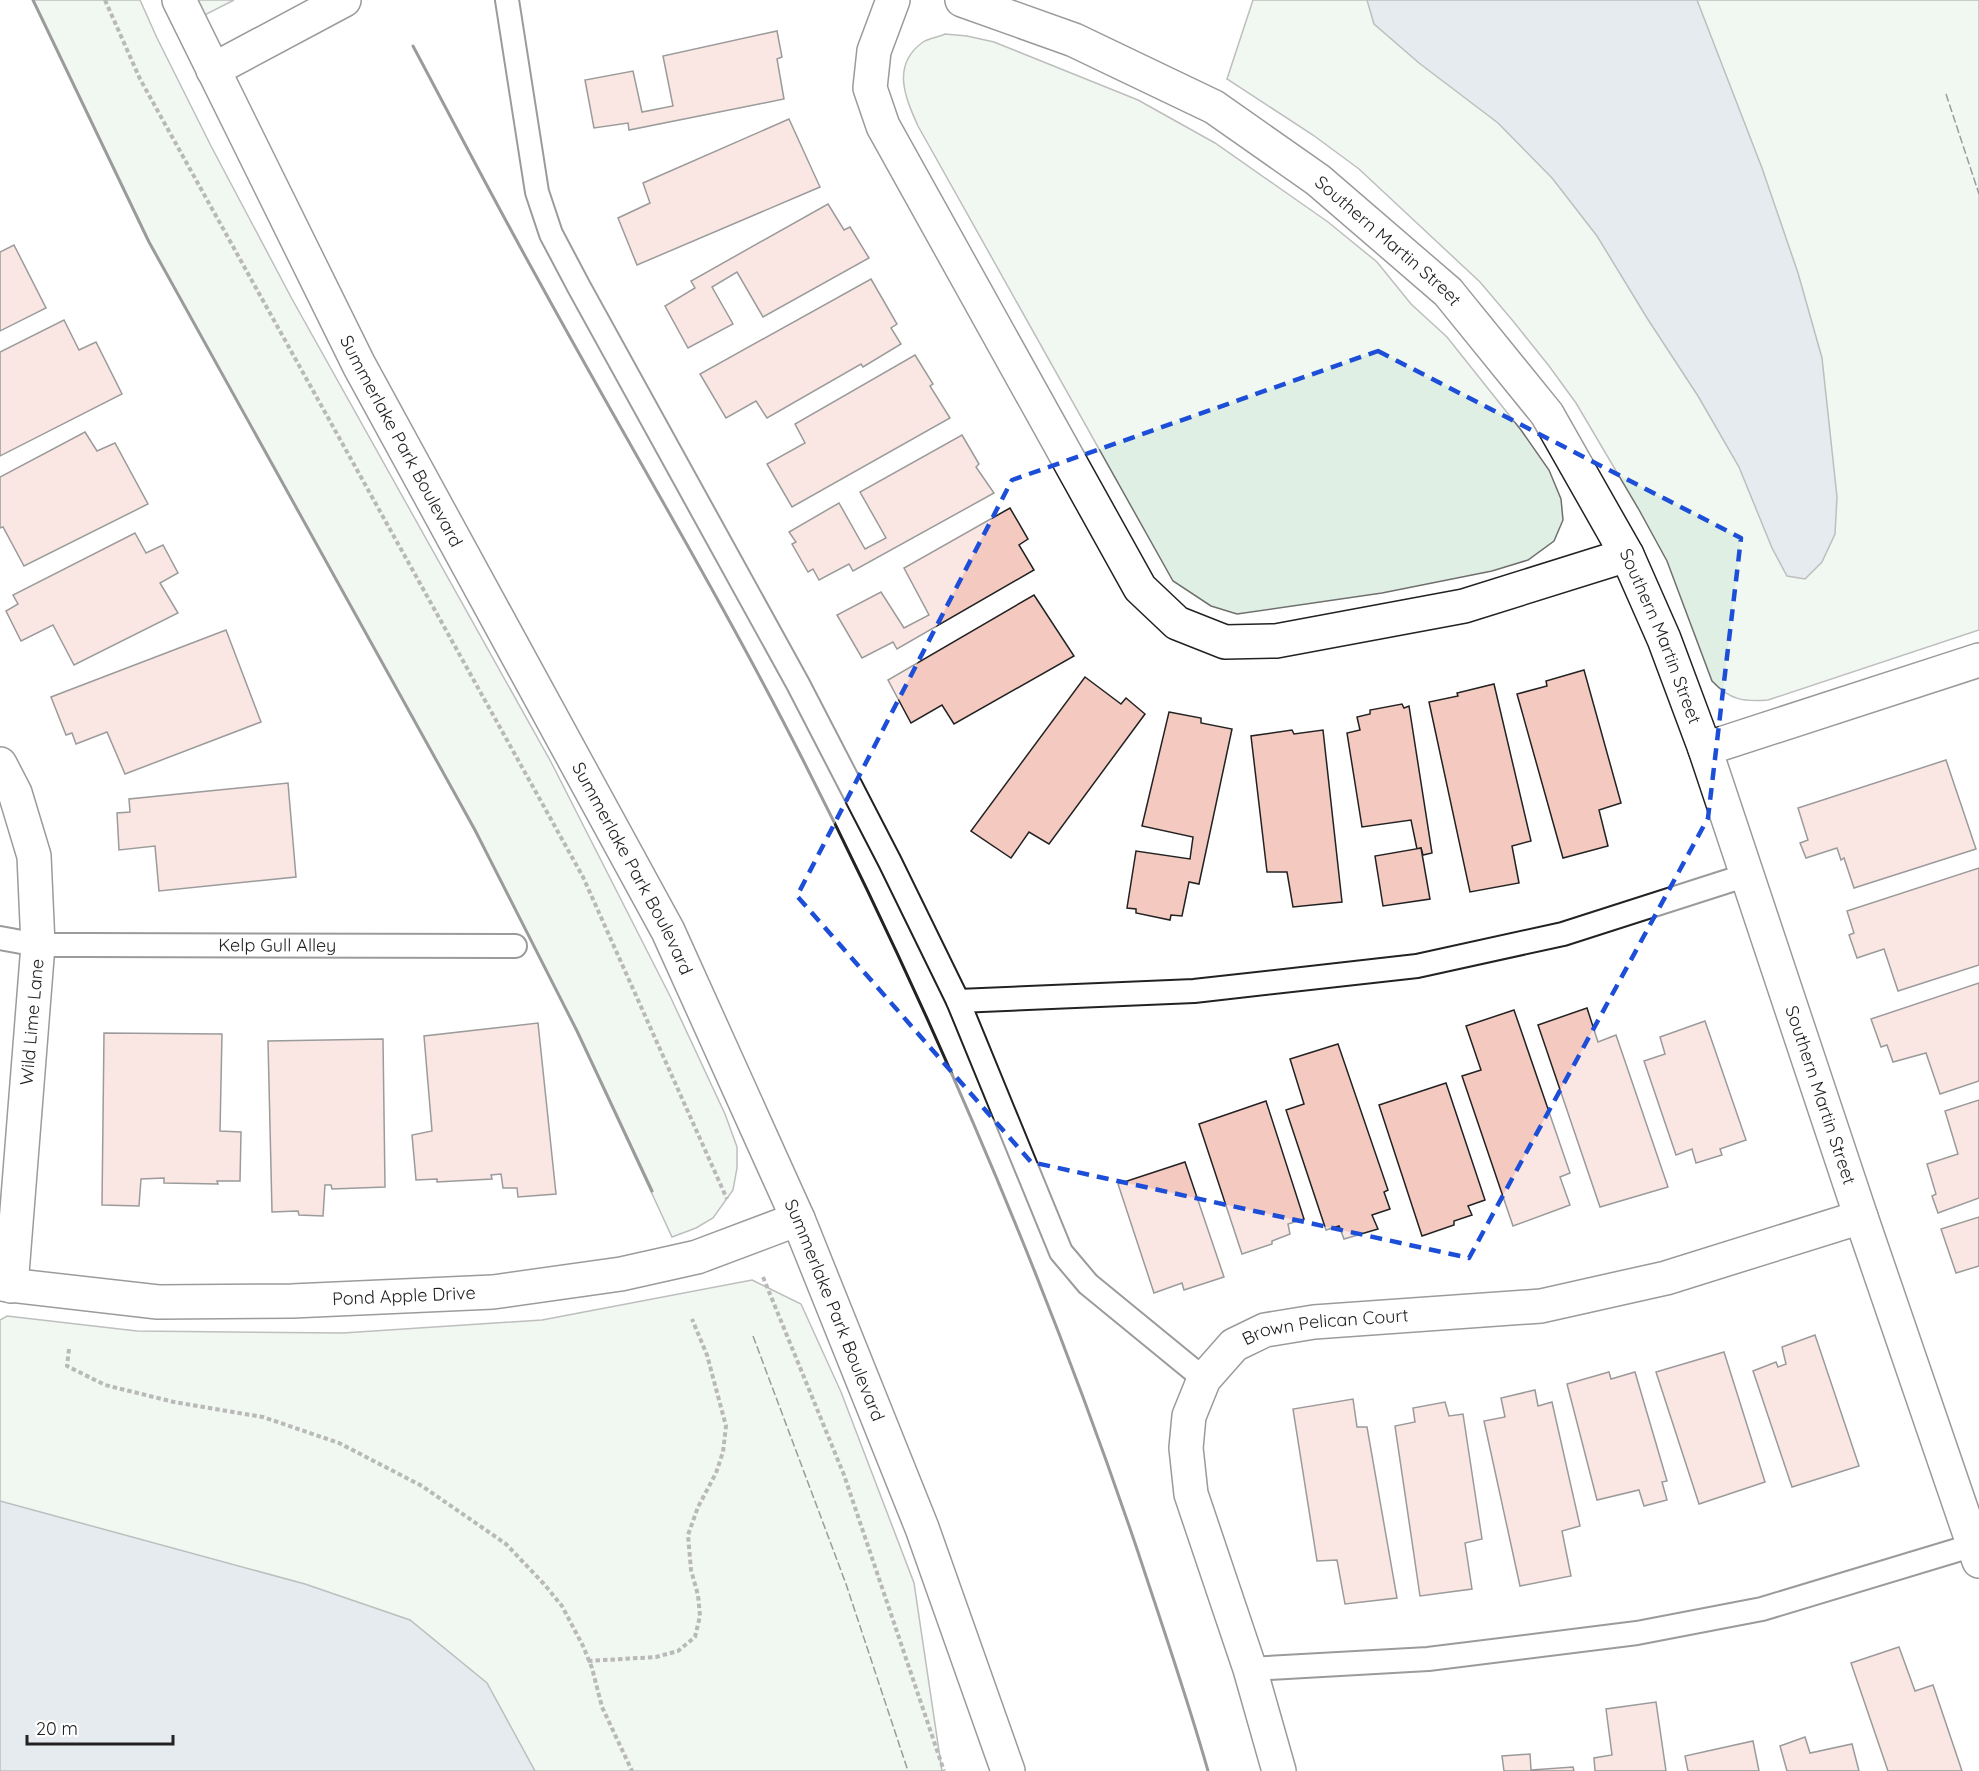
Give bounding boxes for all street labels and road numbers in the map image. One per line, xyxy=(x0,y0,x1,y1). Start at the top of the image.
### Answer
street label: Southern Martin Street xyxy=(1310,170,1467,310)
street label: Summerlake Park Boulevard xyxy=(335,331,468,551)
street label: Southern Martin Street xyxy=(1615,544,1707,727)
street label: Summerlake Park Boulevard xyxy=(567,758,698,978)
street label: Kelp Gull Alley xyxy=(218,933,336,957)
street label: Wild Lime Lane xyxy=(15,958,48,1086)
street label: Southern Martin Street xyxy=(1780,1002,1861,1187)
street label: Summerlake Park Boulevard xyxy=(780,1195,890,1424)
street label: Pond Apple Drive xyxy=(332,1281,476,1310)
street label: Brown Pelican Court xyxy=(1238,1303,1409,1350)

